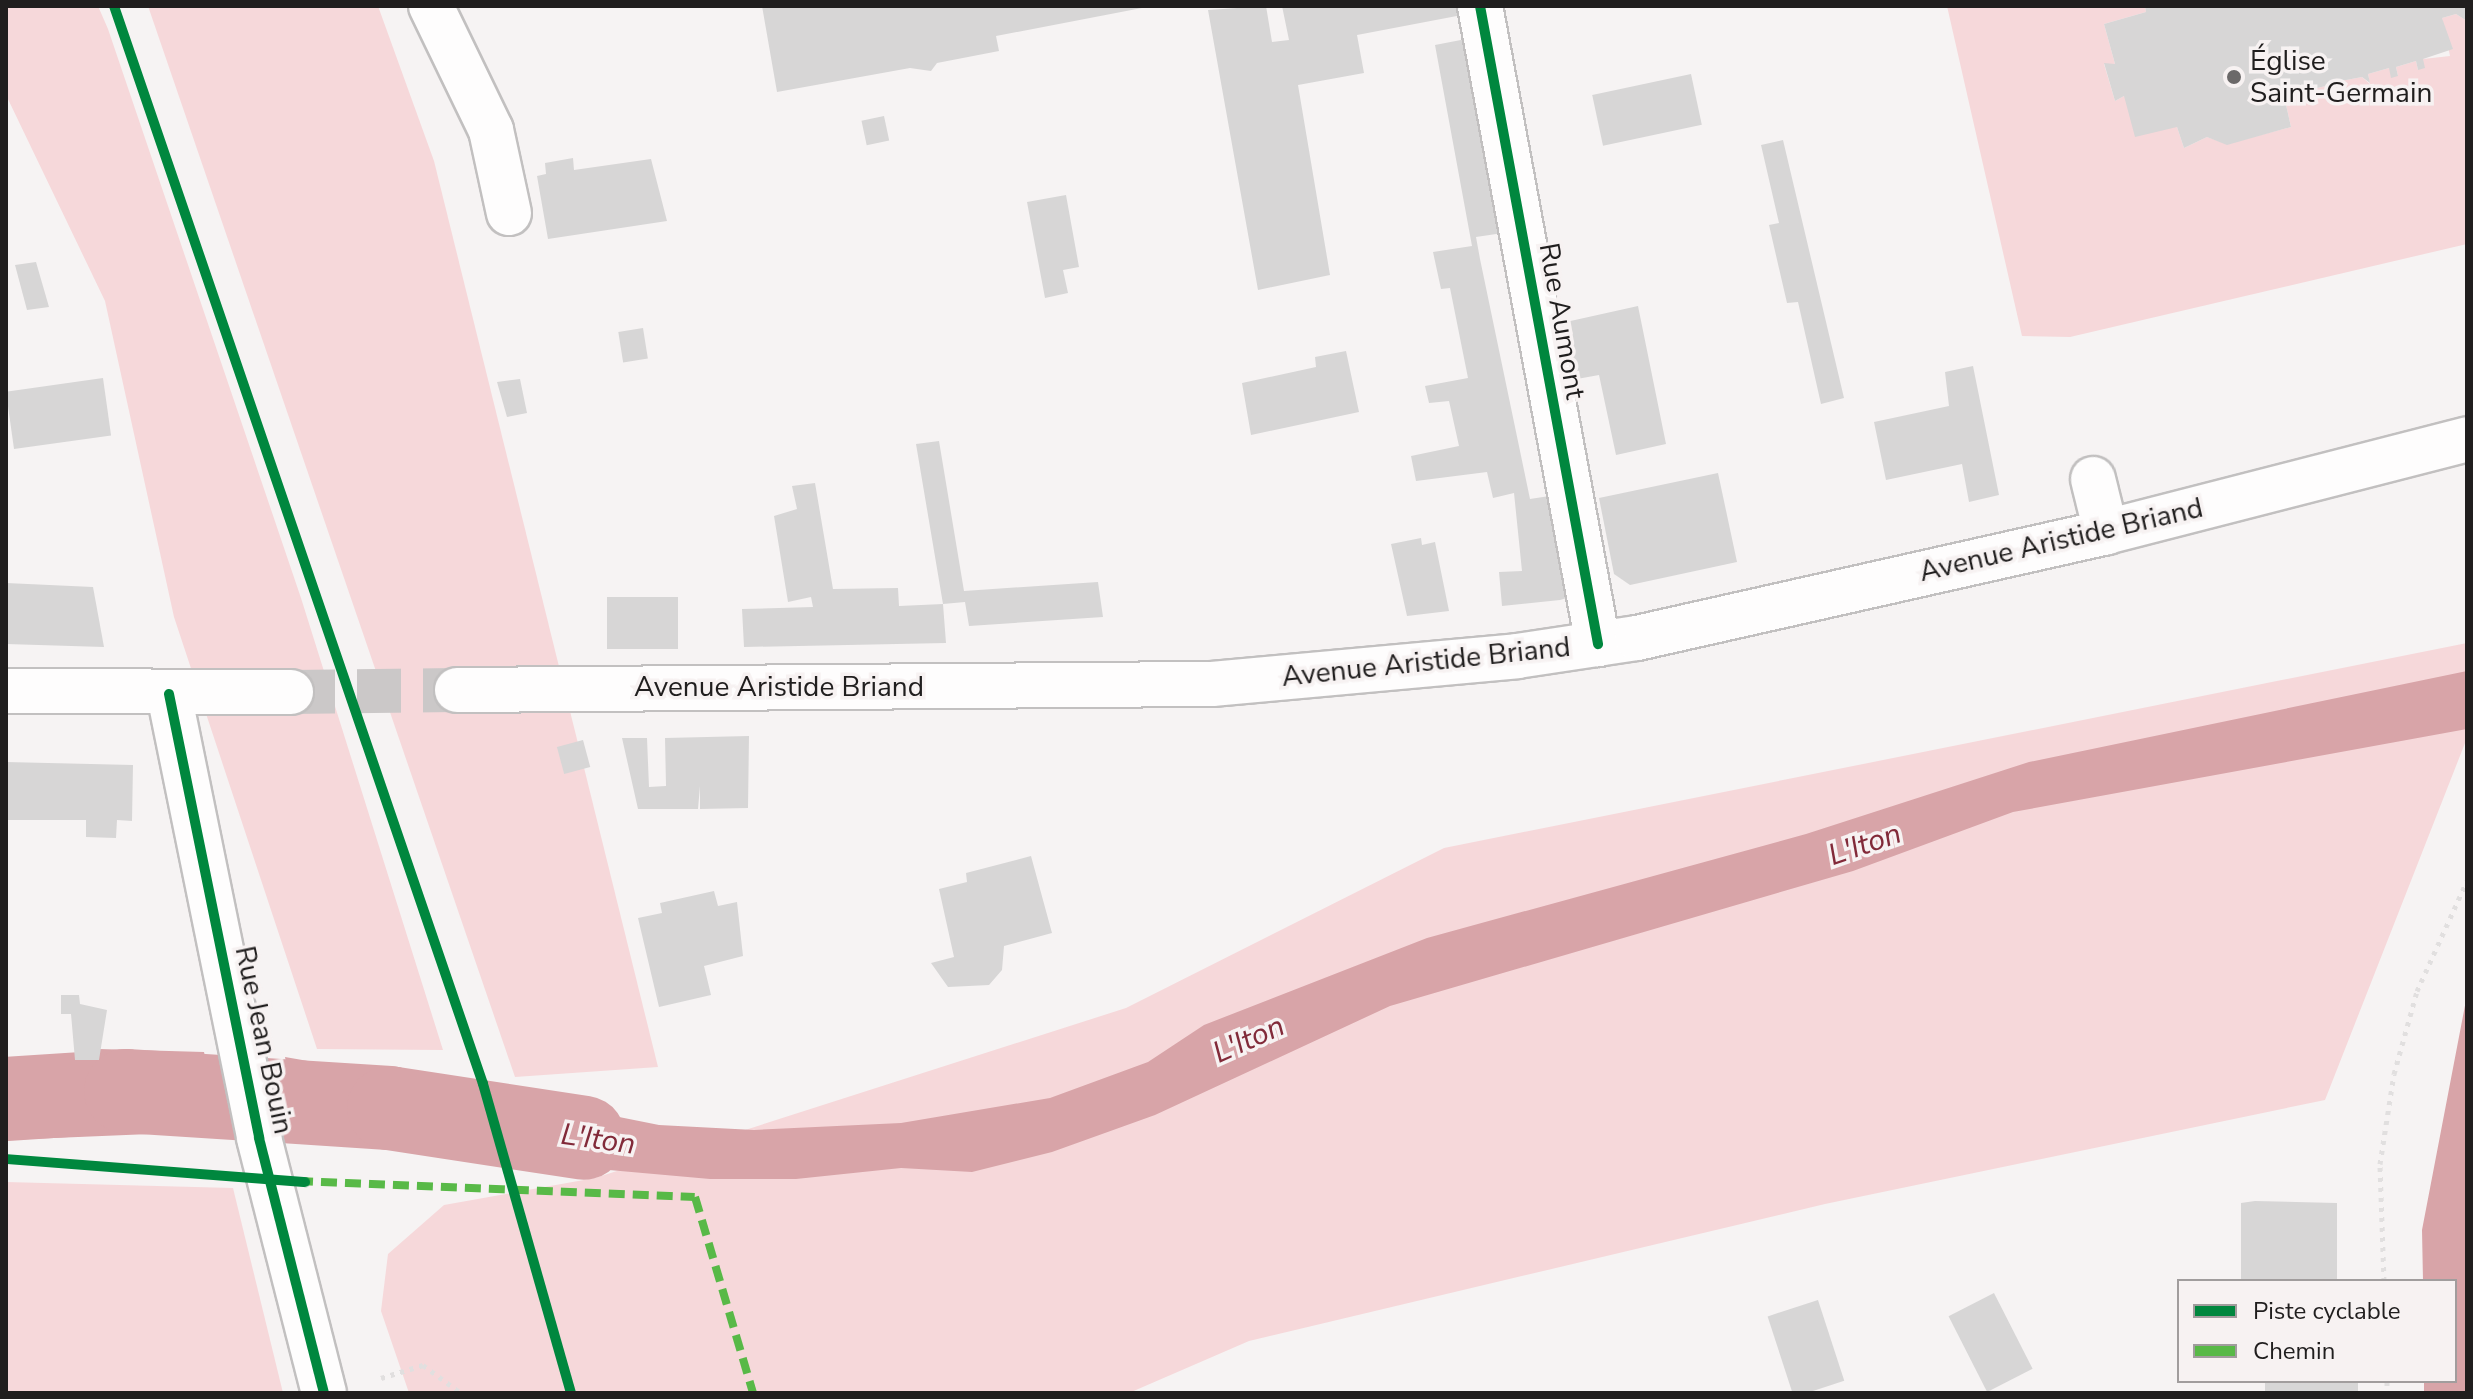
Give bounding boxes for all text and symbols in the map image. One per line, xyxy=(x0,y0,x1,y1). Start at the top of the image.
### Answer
place label: Église Saint-Germain xyxy=(2250,44,2432,110)
marker: Église Saint-Germain xyxy=(2225,68,2243,86)
street label: Rue Aumont xyxy=(1532,240,1592,402)
street label: Avenue Aristide Briand xyxy=(1916,491,2206,589)
street label: Avenue Aristide Briand xyxy=(1280,630,1572,694)
street label: Avenue Aristide Briand xyxy=(634,670,924,704)
water label: L'Iton xyxy=(1824,816,1906,874)
street label: Rue Jean Bouin xyxy=(228,943,300,1137)
water label: L'Iton xyxy=(1208,1008,1290,1072)
water label: L'Iton xyxy=(559,1117,637,1163)
legend xyxy=(2177,1279,2457,1383)
text: Piste cyclable xyxy=(2253,1295,2400,1327)
text: Chemin xyxy=(2253,1335,2335,1367)

